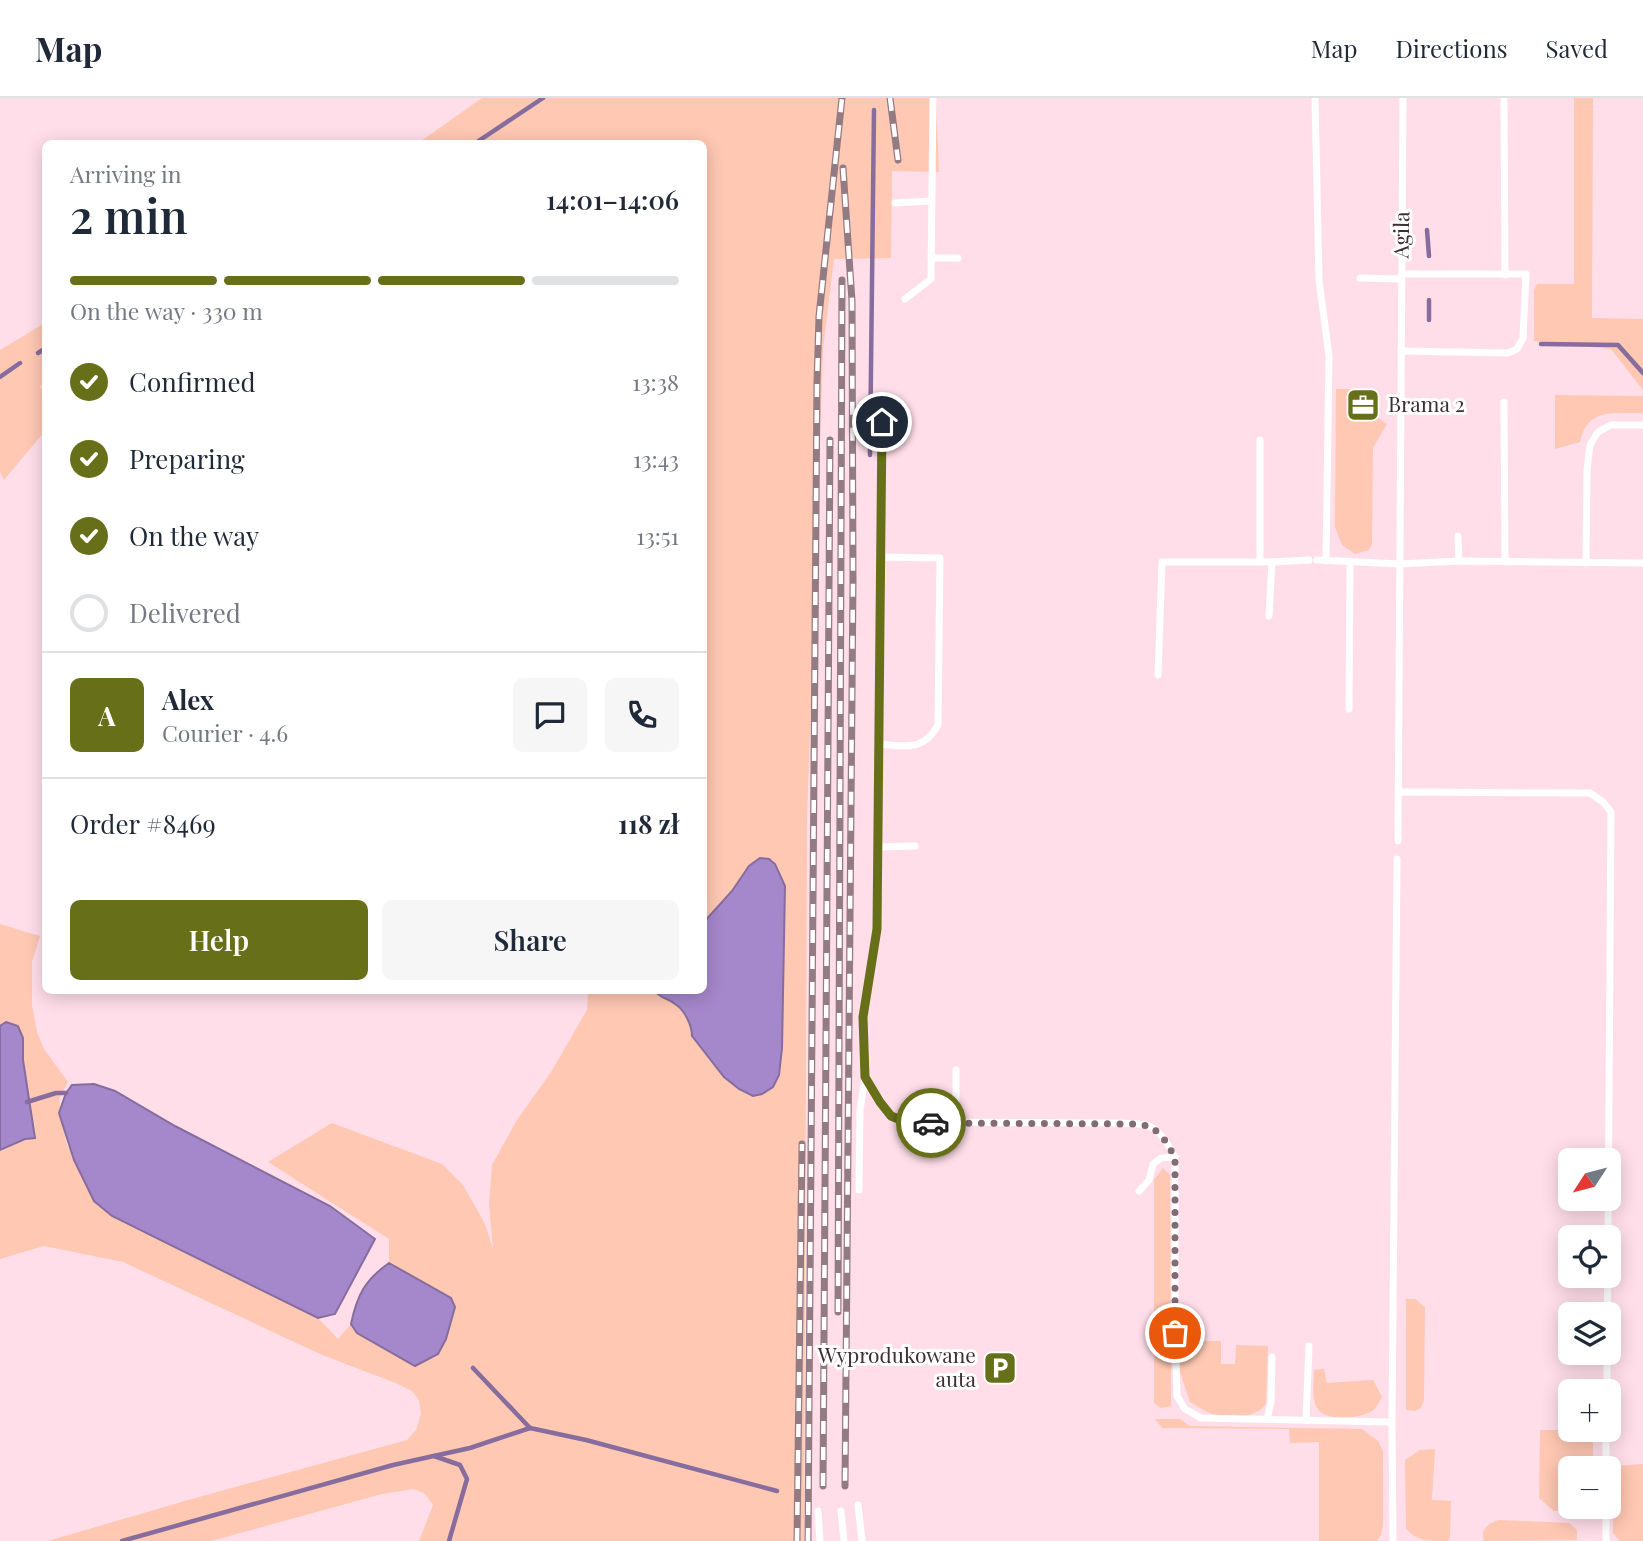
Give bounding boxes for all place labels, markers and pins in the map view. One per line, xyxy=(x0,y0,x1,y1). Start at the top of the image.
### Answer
office icon: Brama 2 xyxy=(1344,386,1382,424)
place label: Brama 2 xyxy=(1388,389,1465,417)
pin xyxy=(852,392,912,452)
pin xyxy=(1145,1303,1205,1363)
place label: Wyprodukowane auta xyxy=(817,1340,977,1392)
parking icon: Wyprodukowane auta xyxy=(981,1349,1019,1387)

